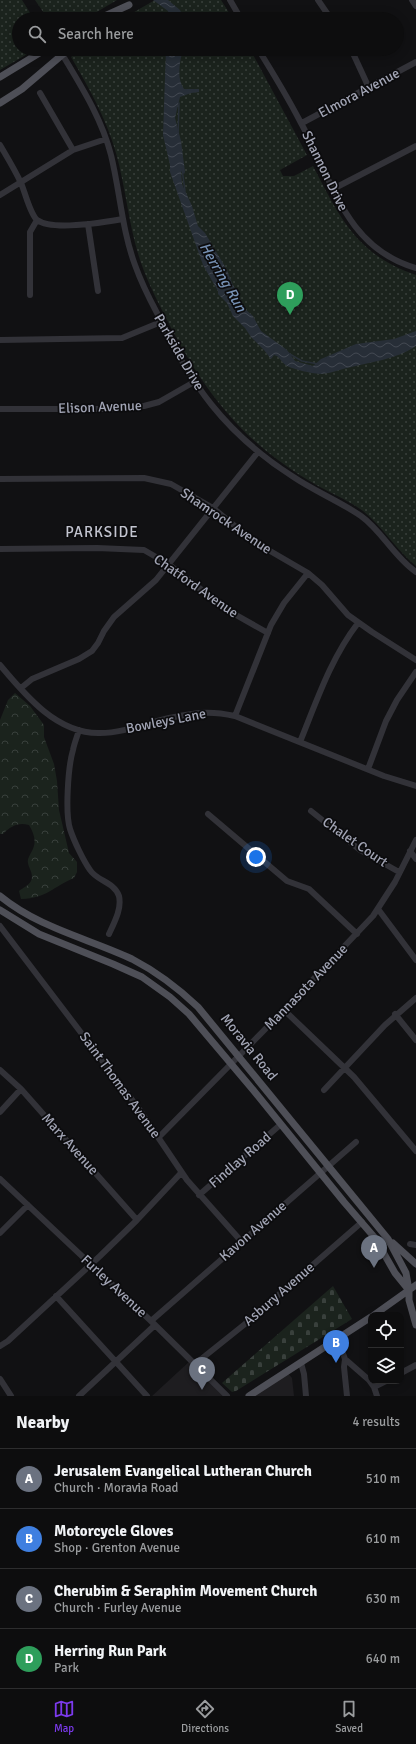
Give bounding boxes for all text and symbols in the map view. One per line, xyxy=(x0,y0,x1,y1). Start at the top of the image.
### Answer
search box xyxy=(12,12,404,56)
icon: search xyxy=(26,23,48,45)
text: Search here xyxy=(58,25,134,43)
street label: Elmora Avenue xyxy=(315,64,403,122)
street label: Shannon Drive xyxy=(298,128,352,214)
water label: Herring Run xyxy=(196,239,251,316)
pin: D xyxy=(277,282,303,315)
street label: Parkside Drive xyxy=(150,311,208,393)
street label: Elison Avenue xyxy=(58,397,142,417)
street label: Shamrock Avenue xyxy=(177,484,275,558)
district label: PARKSIDE xyxy=(65,523,139,541)
street label: Chatford Avenue xyxy=(150,551,242,621)
street label: Bowleys Lane xyxy=(125,705,207,737)
street label: Chalet Court xyxy=(319,813,391,871)
your location xyxy=(246,847,266,867)
street label: Mannasota Avenue xyxy=(261,940,351,1034)
street label: Moravia Road xyxy=(217,1010,281,1084)
street label: Saint Thomas Avenue xyxy=(76,1028,164,1142)
street label: Marx Avenue xyxy=(38,1110,102,1178)
street label: Findlay Road xyxy=(205,1128,275,1192)
street label: Kavon Avenue xyxy=(216,1197,290,1265)
pin: A xyxy=(361,1235,387,1268)
street label: Furley Avenue xyxy=(77,1251,151,1321)
street label: Asbury Avenue xyxy=(240,1258,318,1330)
map controls xyxy=(368,1312,404,1384)
button: locate xyxy=(368,1312,404,1348)
pin: B xyxy=(323,1330,349,1363)
button: layers xyxy=(368,1348,404,1384)
pin: C xyxy=(189,1357,215,1390)
text: Nearby xyxy=(16,1412,69,1433)
text: 4 results xyxy=(352,1414,400,1430)
text: Jerusalem Evangelical Lutheran Church xyxy=(54,1462,312,1480)
text: A xyxy=(25,1471,33,1487)
text: 510 m xyxy=(366,1471,400,1487)
text: Church · Moravia Road xyxy=(54,1480,178,1496)
text: Motorcycle Gloves xyxy=(54,1522,173,1540)
text: B xyxy=(25,1531,33,1547)
text: 610 m xyxy=(366,1531,400,1547)
text: Shop · Grenton Avenue xyxy=(54,1540,180,1556)
text: Cherubim & Seraphim Movement Church xyxy=(54,1582,317,1600)
text: C xyxy=(25,1591,33,1607)
text: 630 m xyxy=(366,1591,400,1607)
text: Church · Furley Avenue xyxy=(54,1600,181,1616)
text: Herring Run Park xyxy=(54,1642,167,1660)
text: D xyxy=(25,1651,33,1667)
text: 640 m xyxy=(366,1651,400,1667)
text: Park xyxy=(54,1660,79,1676)
tab: Map xyxy=(53,1698,75,1735)
tab: Directions xyxy=(181,1698,229,1735)
tab: Saved xyxy=(335,1698,363,1735)

